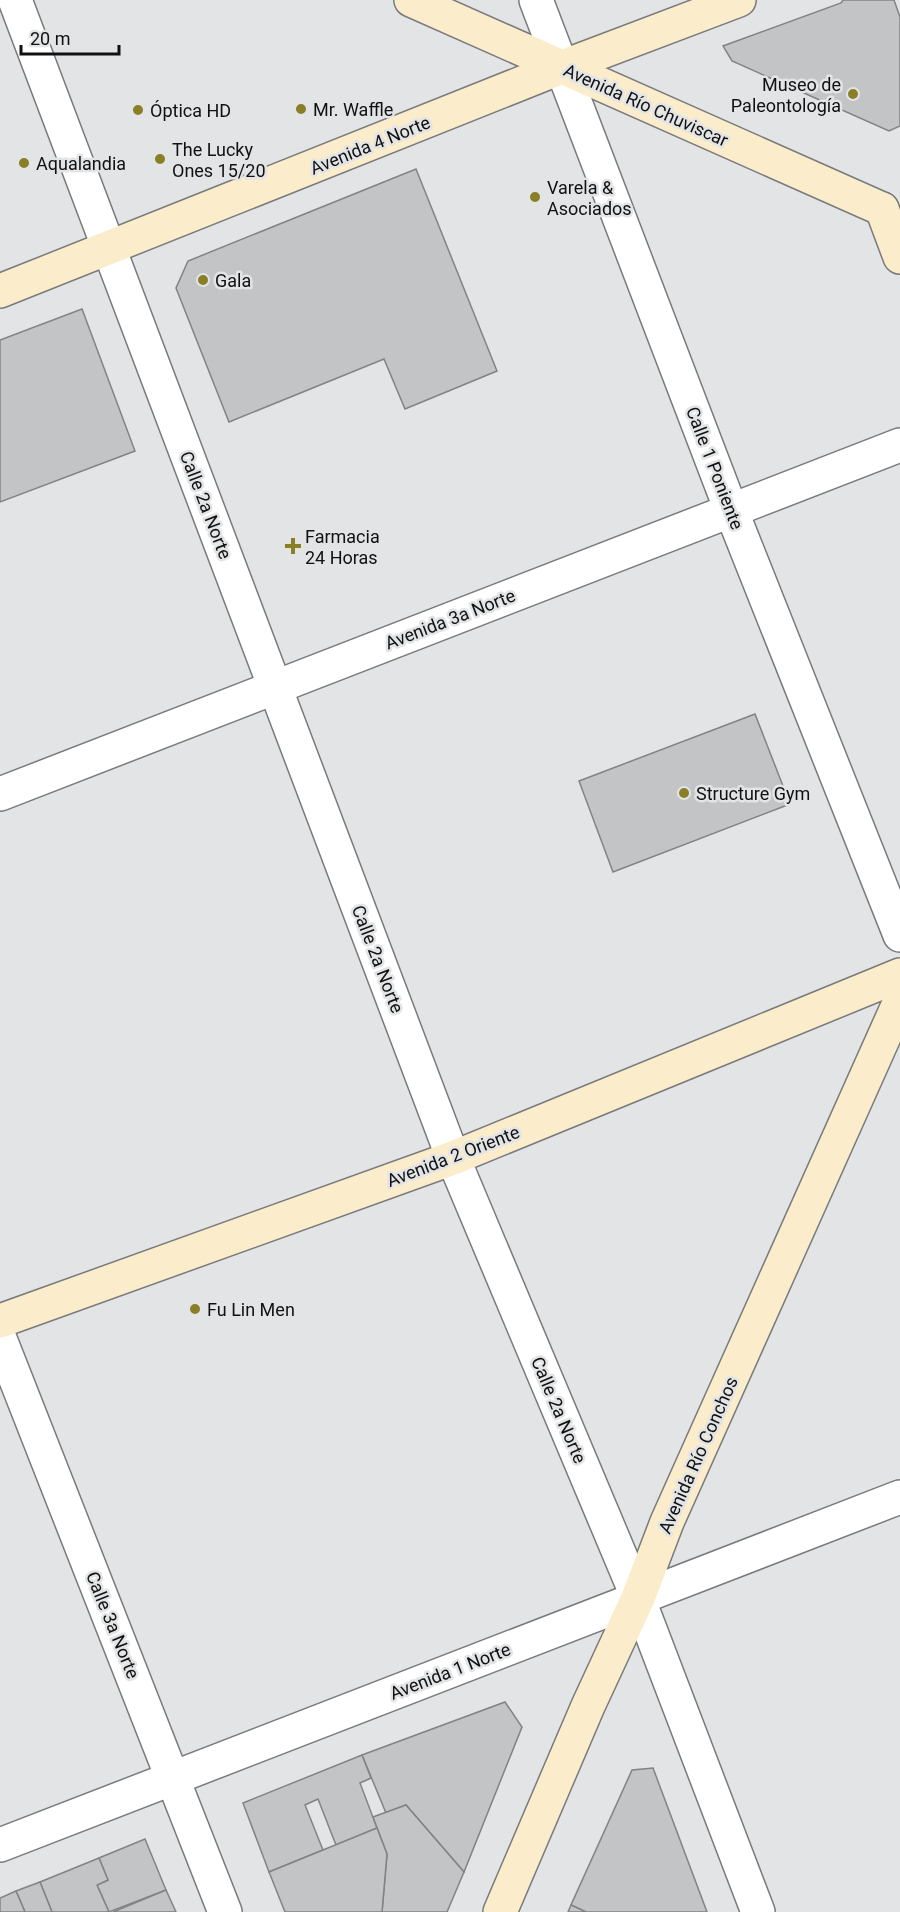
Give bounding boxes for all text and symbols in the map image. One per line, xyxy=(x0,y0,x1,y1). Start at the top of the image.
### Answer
scale bar xyxy=(21,18,118,56)
text: 20 m xyxy=(30,28,70,49)
street label: Avenida Río Chuviscar xyxy=(561,59,731,151)
place label: Museo de Paleontología xyxy=(731,74,841,116)
marker: Museo de Paleontología xyxy=(846,87,860,101)
place label: Mr. Waffle xyxy=(313,99,393,120)
place label: Óptica HD xyxy=(150,100,231,121)
marker: Mr. Waffle xyxy=(294,102,308,116)
marker: Óptica HD xyxy=(131,103,145,117)
street label: Avenida 4 Norte xyxy=(307,111,433,179)
place label: The Lucky Ones 15/20 xyxy=(172,139,266,181)
marker: The Lucky Ones 15/20 xyxy=(153,152,167,166)
place label: Aqualandia xyxy=(36,153,126,174)
marker: Aqualandia xyxy=(17,156,31,170)
place label: Varela & Asociados xyxy=(547,177,632,219)
marker: Varela & Asociados xyxy=(528,190,542,204)
place label: Gala xyxy=(215,270,251,291)
marker: Gala xyxy=(196,273,210,287)
street label: Calle 1 Poniente xyxy=(682,404,748,532)
street label: Calle 2a Norte xyxy=(176,448,236,562)
place label: Farmacia 24 Horas xyxy=(305,526,380,568)
marker: Farmacia 24 Horas xyxy=(286,539,300,553)
street label: Avenida 3a Norte xyxy=(382,585,518,653)
place label: Structure Gym xyxy=(696,783,810,804)
marker: Structure Gym xyxy=(677,786,691,800)
street label: Calle 2a Norte xyxy=(348,902,408,1016)
street label: Avenida 2 Oriente xyxy=(384,1121,522,1191)
place label: Fu Lin Men xyxy=(207,1299,295,1320)
marker: Fu Lin Men xyxy=(188,1302,202,1316)
street label: Calle 2a Norte xyxy=(527,1354,591,1466)
street label: Avenida Río Conchos xyxy=(654,1373,742,1537)
street label: Calle 3a Norte xyxy=(82,1568,144,1682)
street label: Avenida 1 Norte xyxy=(387,1638,513,1704)

